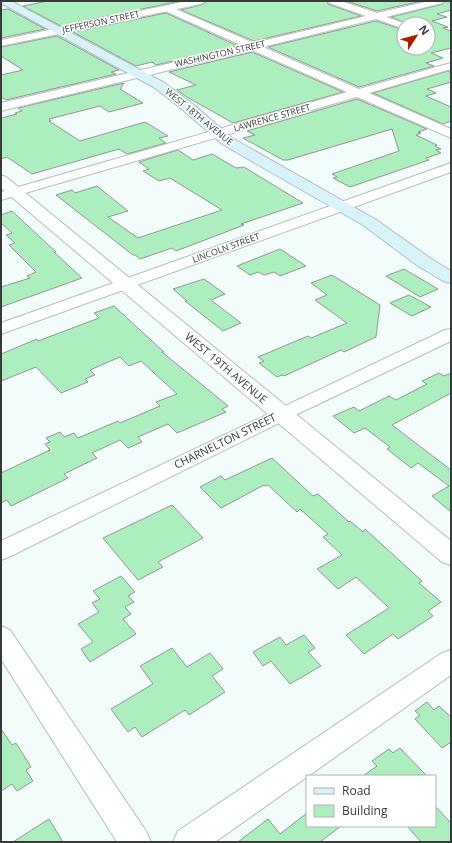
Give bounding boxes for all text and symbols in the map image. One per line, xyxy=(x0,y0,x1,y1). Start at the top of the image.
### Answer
street label: JEFFERSON STREET xyxy=(60,7,141,36)
north arrow xyxy=(396,16,436,56)
text: N xyxy=(416,22,433,38)
street label: WASHINGTON STREET xyxy=(173,37,267,70)
street label: WEST 18TH AVENUE xyxy=(163,85,236,148)
street label: LAWRENCE STREET xyxy=(232,100,312,135)
street label: LINCOLN STREET xyxy=(190,229,261,266)
street label: WEST 19TH AVENUE xyxy=(182,329,271,406)
street label: CHARNELTON STREET xyxy=(171,409,278,472)
legend xyxy=(306,775,436,827)
text: Road xyxy=(342,782,371,799)
text: Building xyxy=(342,802,388,819)

